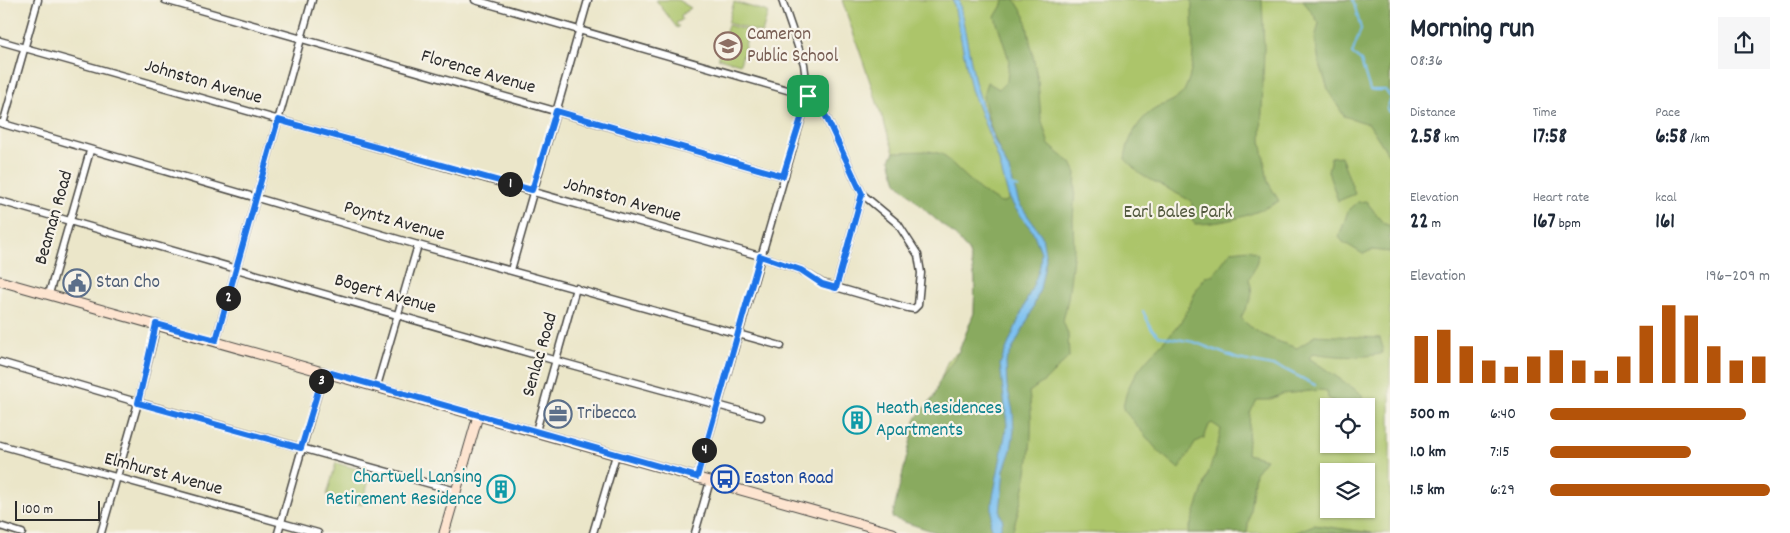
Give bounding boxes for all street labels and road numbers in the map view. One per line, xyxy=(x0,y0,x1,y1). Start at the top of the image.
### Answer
street label: Florence Avenue xyxy=(418,44,538,102)
street label: Johnston Avenue xyxy=(141,53,265,113)
street label: Beaman Road xyxy=(29,168,81,268)
street label: Johnston Avenue xyxy=(560,171,684,231)
street label: Poyntz Avenue xyxy=(340,195,448,249)
street label: Bogert Avenue xyxy=(331,268,439,322)
street label: Senlac Road xyxy=(516,310,566,400)
street label: Elmhurst Avenue xyxy=(101,446,225,504)

